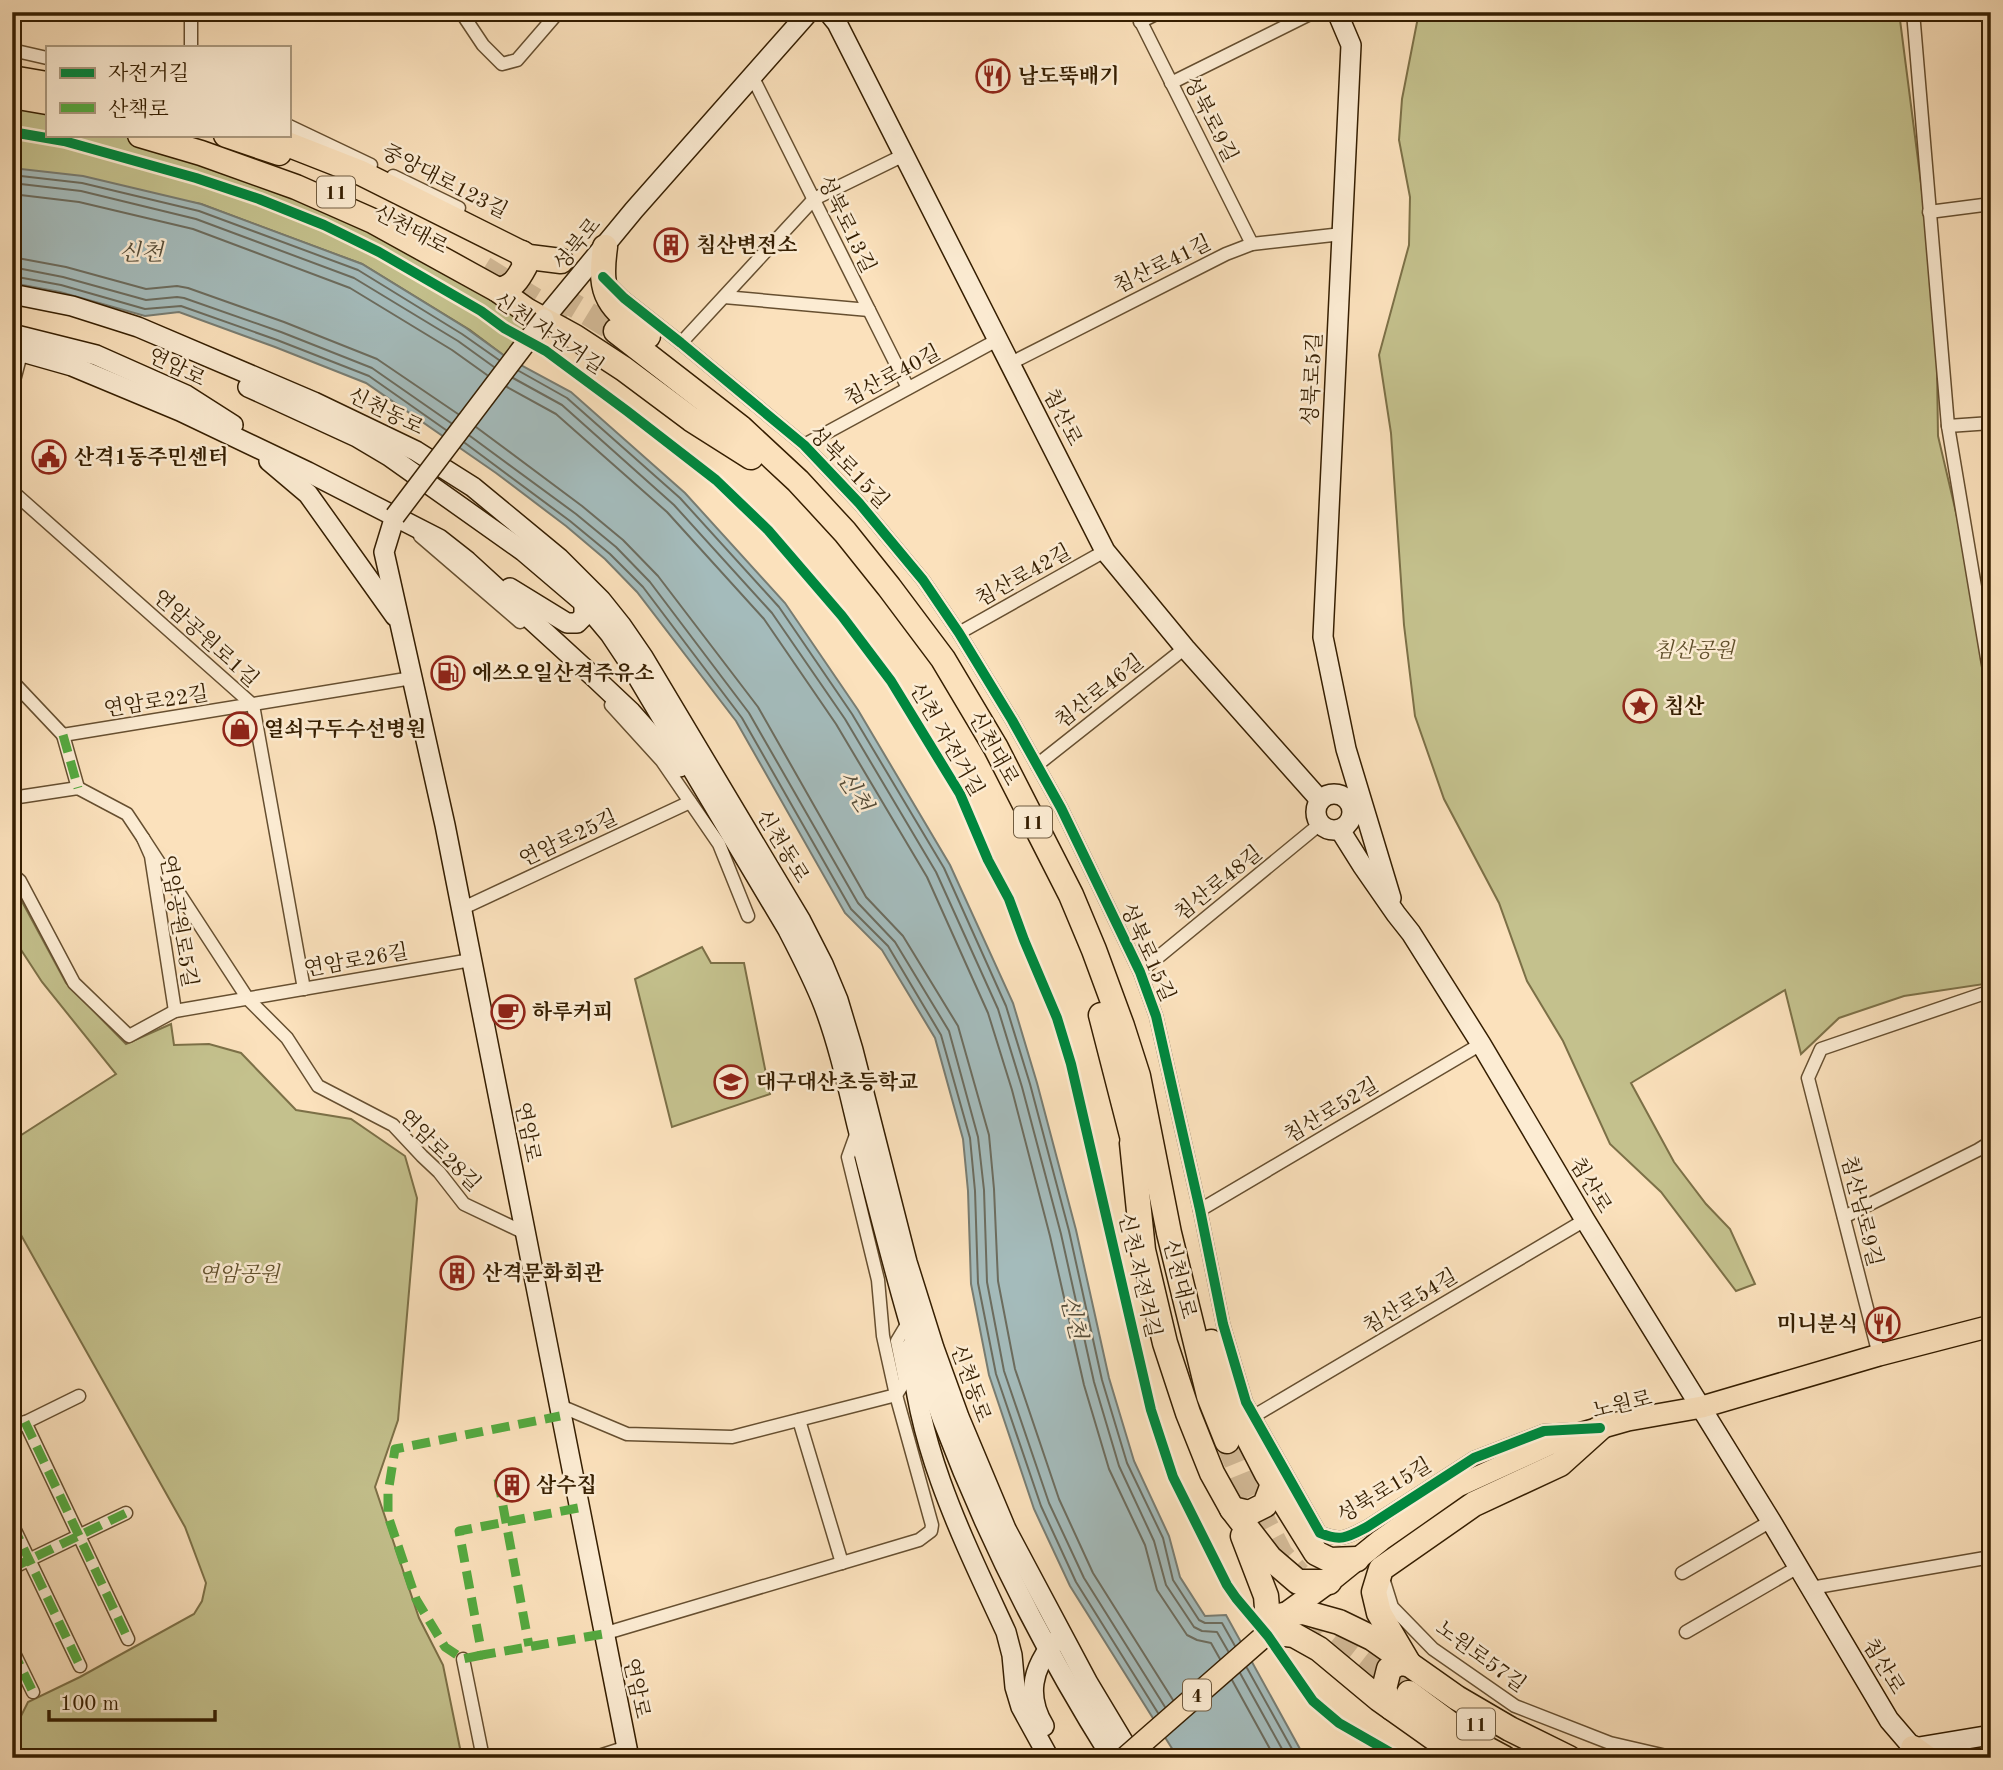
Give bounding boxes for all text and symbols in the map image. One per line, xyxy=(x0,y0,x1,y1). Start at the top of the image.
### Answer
legend xyxy=(46,46,290,136)
restaurant icon: 남도뚝배기 xyxy=(974,57,1012,95)
text: 자전거길 xyxy=(108,62,189,85)
place label: 남도뚝배기 xyxy=(1018,64,1119,88)
street label: 성북로9길 xyxy=(1179,72,1243,166)
text: 산책로 xyxy=(108,98,169,121)
street label: 중앙대로123길 xyxy=(378,140,511,223)
street label: 성북로13길 xyxy=(813,171,881,277)
road number: 11 xyxy=(317,176,355,208)
street label: 신천대로 xyxy=(370,200,452,259)
street label: 성북로 xyxy=(549,213,605,275)
building icon: 침산변전소 xyxy=(652,226,690,264)
street label: 침산로41길 xyxy=(1110,231,1215,298)
place label: 침산변전소 xyxy=(696,233,797,257)
water label: 신천 xyxy=(119,240,165,265)
street label: 신천 자전거길 xyxy=(489,288,608,379)
street label: 성북로5길 xyxy=(1298,332,1326,426)
street label: 침산로40길 xyxy=(840,341,944,410)
street label: 연암로 xyxy=(144,344,209,391)
street label: 신천동로 xyxy=(344,383,427,440)
street label: 침산로 xyxy=(1038,385,1087,450)
street label: 성북로15길 xyxy=(804,421,894,513)
public building icon: 산격1동주민센터 xyxy=(30,438,68,476)
place label: 산격1동주민센터 xyxy=(74,445,228,469)
street label: 침산로42길 xyxy=(972,540,1075,611)
street label: 연암공원로1길 xyxy=(148,585,263,692)
park label: 침산공원 xyxy=(1653,639,1736,662)
street label: 침산로46길 xyxy=(1051,650,1148,733)
fuel station icon: 에쓰오일산격주유소 xyxy=(429,654,467,692)
place label: 에쓰오일산격주유소 xyxy=(472,661,655,685)
street label: 신천 자전거길 xyxy=(905,678,988,800)
street label: 연암로22길 xyxy=(102,682,210,721)
place icon: 침산 xyxy=(1621,687,1659,725)
place label: 침산 xyxy=(1664,694,1705,718)
street label: 신천대로 xyxy=(964,707,1023,789)
shop icon: 열쇠구두수선병원 xyxy=(221,710,259,748)
place label: 열쇠구두수선병원 xyxy=(264,717,426,741)
water label: 신천 xyxy=(832,766,878,818)
street label: 연암로25길 xyxy=(516,806,621,871)
street label: 신천동로 xyxy=(752,806,813,887)
road number: 11 xyxy=(1014,806,1052,838)
street label: 침산로48길 xyxy=(1170,841,1267,926)
street label: 연암공원로5길 xyxy=(156,853,201,989)
street label: 성북로15길 xyxy=(1116,899,1180,1005)
street label: 연암로26길 xyxy=(302,940,410,981)
cafe icon: 하루커피 xyxy=(489,993,527,1031)
place label: 하루커피 xyxy=(532,1000,613,1024)
school or university icon: 대구대산초등학교 xyxy=(712,1063,750,1101)
place label: 대구대산초등학교 xyxy=(756,1070,918,1094)
street label: 침산로52길 xyxy=(1280,1073,1382,1147)
street label: 연암로 xyxy=(510,1100,545,1164)
street label: 연암로28길 xyxy=(394,1105,485,1196)
street label: 침산로 xyxy=(1565,1153,1616,1217)
street label: 침산남로9길 xyxy=(1837,1153,1886,1269)
street label: 신천 자전거길 xyxy=(1114,1210,1165,1340)
street label: 신천대로 xyxy=(1159,1237,1200,1321)
building icon: 산격문화회관 xyxy=(438,1254,476,1292)
place label: 산격문화회관 xyxy=(482,1261,604,1285)
park label: 연암공원 xyxy=(198,1263,281,1286)
street label: 침산로54길 xyxy=(1359,1264,1461,1338)
water label: 신천 xyxy=(1056,1293,1091,1343)
restaurant icon: 미니분식 xyxy=(1864,1305,1902,1343)
place label: 미니분식 xyxy=(1777,1312,1858,1336)
street label: 신천동로 xyxy=(946,1341,995,1425)
street label: 노원로 xyxy=(1590,1386,1654,1423)
street label: 성북로15길 xyxy=(1333,1453,1435,1527)
building icon: 삼수집 xyxy=(493,1466,531,1504)
place label: 삼수집 xyxy=(536,1473,597,1497)
street label: 노원로57길 xyxy=(1431,1616,1530,1697)
street label: 침산로 xyxy=(1858,1634,1909,1698)
street label: 연암로 xyxy=(619,1656,654,1720)
scale bar xyxy=(49,1679,215,1723)
road number: 4 xyxy=(1183,1680,1211,1710)
text: 100 m xyxy=(60,1694,119,1715)
road number: 11 xyxy=(1457,1708,1495,1740)

